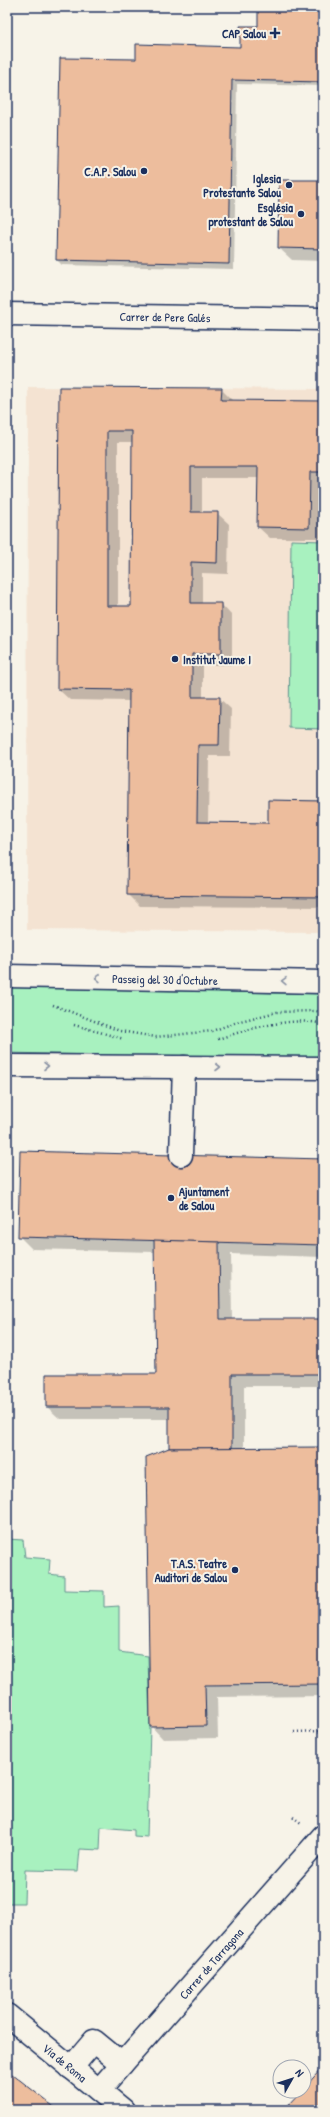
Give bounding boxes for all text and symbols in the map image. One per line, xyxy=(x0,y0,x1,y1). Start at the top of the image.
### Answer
place label: CAP Salou xyxy=(222,25,266,42)
marker: CAP Salou xyxy=(269,27,281,39)
place label: C.A.P. Salou xyxy=(84,163,136,180)
marker: C.A.P. Salou xyxy=(139,166,149,176)
place label: Iglesia Protestante Salou xyxy=(203,170,281,201)
marker: Iglesia Protestante Salou xyxy=(284,180,294,190)
place label: Església protestant de Salou xyxy=(208,199,293,231)
marker: Església protestant de Salou xyxy=(296,209,306,219)
street label: Carrer de Pere Galés xyxy=(119,307,211,326)
place label: Institut Jaume I xyxy=(183,651,251,668)
marker: Institut Jaume I xyxy=(170,654,180,664)
street label: Passeig del 30 d'Octubre xyxy=(112,969,218,989)
one-way arrow xyxy=(95,974,101,982)
one-way arrow xyxy=(281,977,287,985)
one-way arrow xyxy=(43,1062,49,1070)
one-way arrow xyxy=(215,1063,221,1071)
place label: Ajuntament de Salou xyxy=(179,1183,230,1214)
marker: Ajuntament de Salou xyxy=(166,1193,176,1203)
place label: T.A.S. Teatre Auditori de Salou xyxy=(155,1555,227,1586)
marker: T.A.S. Teatre Auditori de Salou xyxy=(230,1565,240,1575)
street label: Carrer de Tarragona xyxy=(175,1924,247,2002)
street label: Via de Roma xyxy=(39,2039,91,2086)
north arrow xyxy=(272,2059,312,2099)
text: N xyxy=(292,2066,307,2079)

